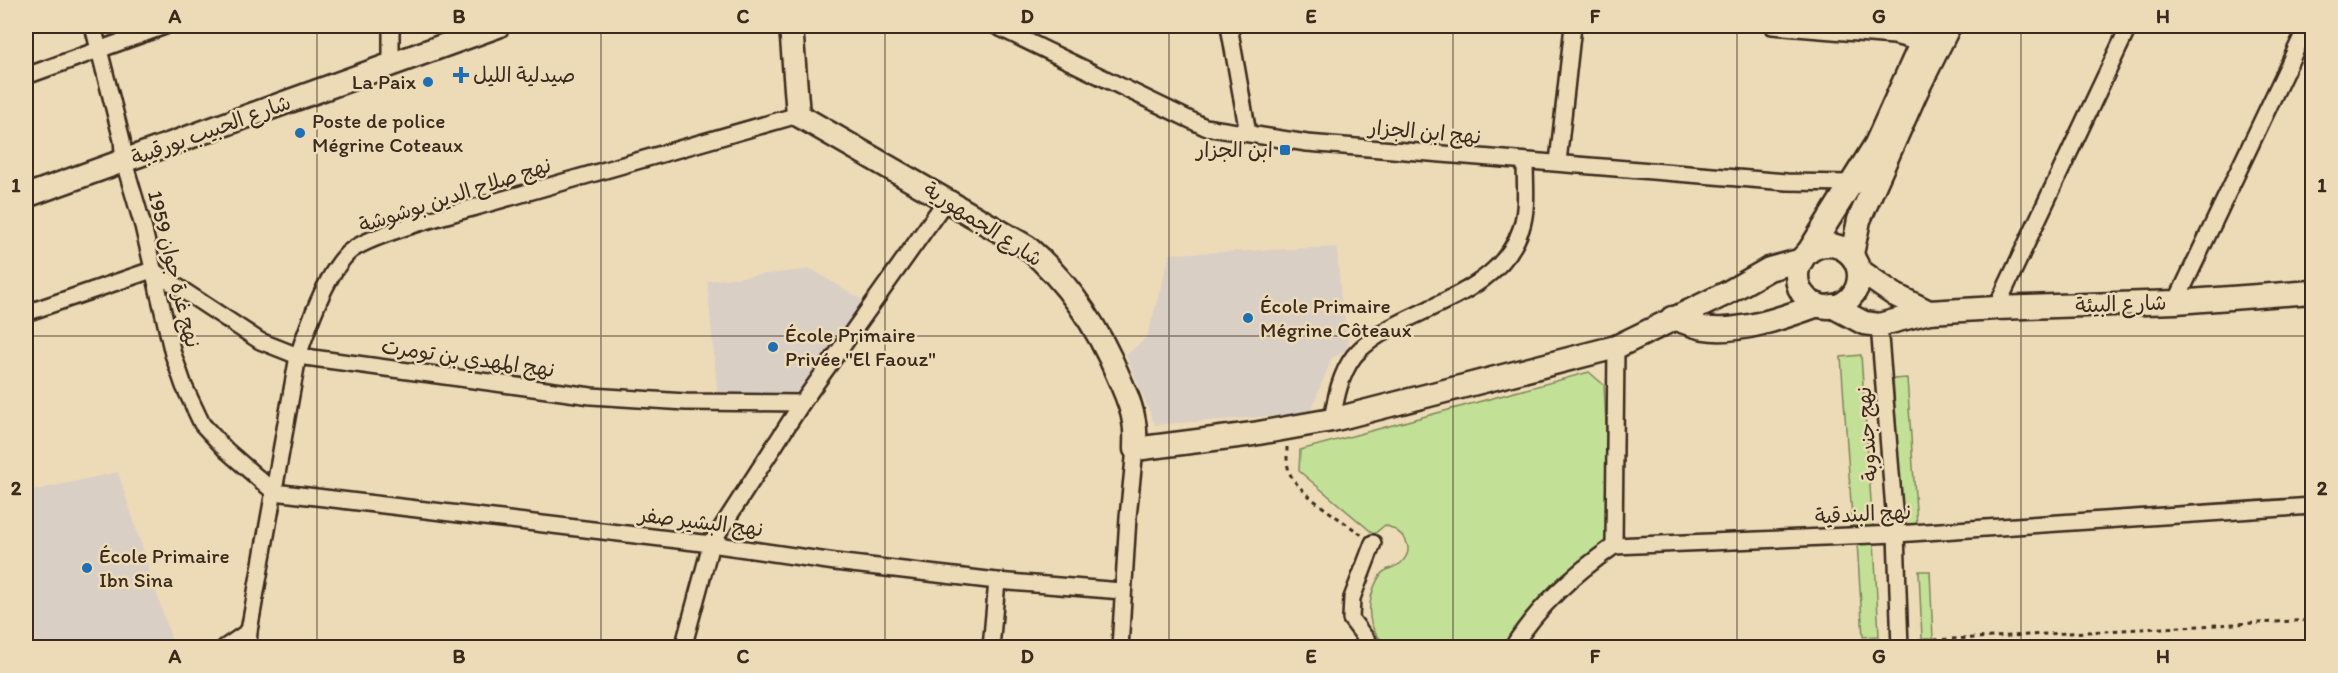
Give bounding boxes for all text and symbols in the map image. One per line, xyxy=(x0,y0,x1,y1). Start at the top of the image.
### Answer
text: A xyxy=(168,4,182,28)
text: B xyxy=(453,4,466,28)
text: C xyxy=(737,4,750,28)
text: D xyxy=(1020,4,1034,28)
text: E xyxy=(1305,4,1317,28)
text: F xyxy=(1590,4,1601,28)
text: G xyxy=(1872,4,1886,28)
text: H xyxy=(2156,4,2170,28)
place label: صيدلية الليل xyxy=(473,62,575,87)
marker: صيدلية الليل xyxy=(454,68,468,82)
place label: La Paix xyxy=(352,69,417,94)
marker: La Paix xyxy=(421,75,435,89)
street label: شارع الحبيب بورقيبة xyxy=(128,89,295,173)
place label: Poste de police Mégrine Coteaux xyxy=(312,108,463,157)
street label: نهج ابن الجزار xyxy=(1366,114,1482,151)
marker: Poste de police Mégrine Coteaux xyxy=(293,126,307,140)
place label: ابن الجزار xyxy=(1194,137,1273,163)
marker: ابن الجزار xyxy=(1278,143,1292,157)
street label: نهج صلاح الدين بوشوشة xyxy=(355,152,555,239)
text: 1 xyxy=(11,173,21,197)
text: 1 xyxy=(2317,173,2327,197)
street label: شارع الجمهورية xyxy=(918,176,1047,274)
street label: نهج غرة جوان 1959 xyxy=(141,188,206,351)
street label: شارع البيئة xyxy=(2075,289,2167,321)
place label: École Primaire Mégrine Côteaux xyxy=(1260,293,1412,342)
marker: École Primaire Mégrine Côteaux xyxy=(1241,311,1255,325)
place label: École Primaire Privée "El Faouz" xyxy=(785,322,936,371)
street label: نهج المهدي بن تومرت xyxy=(379,333,556,385)
marker: École Primaire Privée "El Faouz" xyxy=(766,340,780,354)
street label: نهج جندوبة xyxy=(1851,386,1884,482)
text: 2 xyxy=(11,476,22,500)
text: 2 xyxy=(2317,476,2328,500)
street label: نهج البندقية xyxy=(1814,498,1912,531)
street label: نهج البشير صفر xyxy=(635,501,765,544)
place label: École Primaire Ibn Sina xyxy=(99,543,230,592)
marker: École Primaire Ibn Sina xyxy=(80,561,94,575)
text: A xyxy=(168,644,182,668)
text: B xyxy=(453,644,466,668)
text: C xyxy=(737,644,750,668)
text: D xyxy=(1020,644,1034,668)
text: E xyxy=(1305,644,1317,668)
text: F xyxy=(1590,644,1601,668)
text: G xyxy=(1872,644,1886,668)
text: H xyxy=(2156,644,2170,668)

